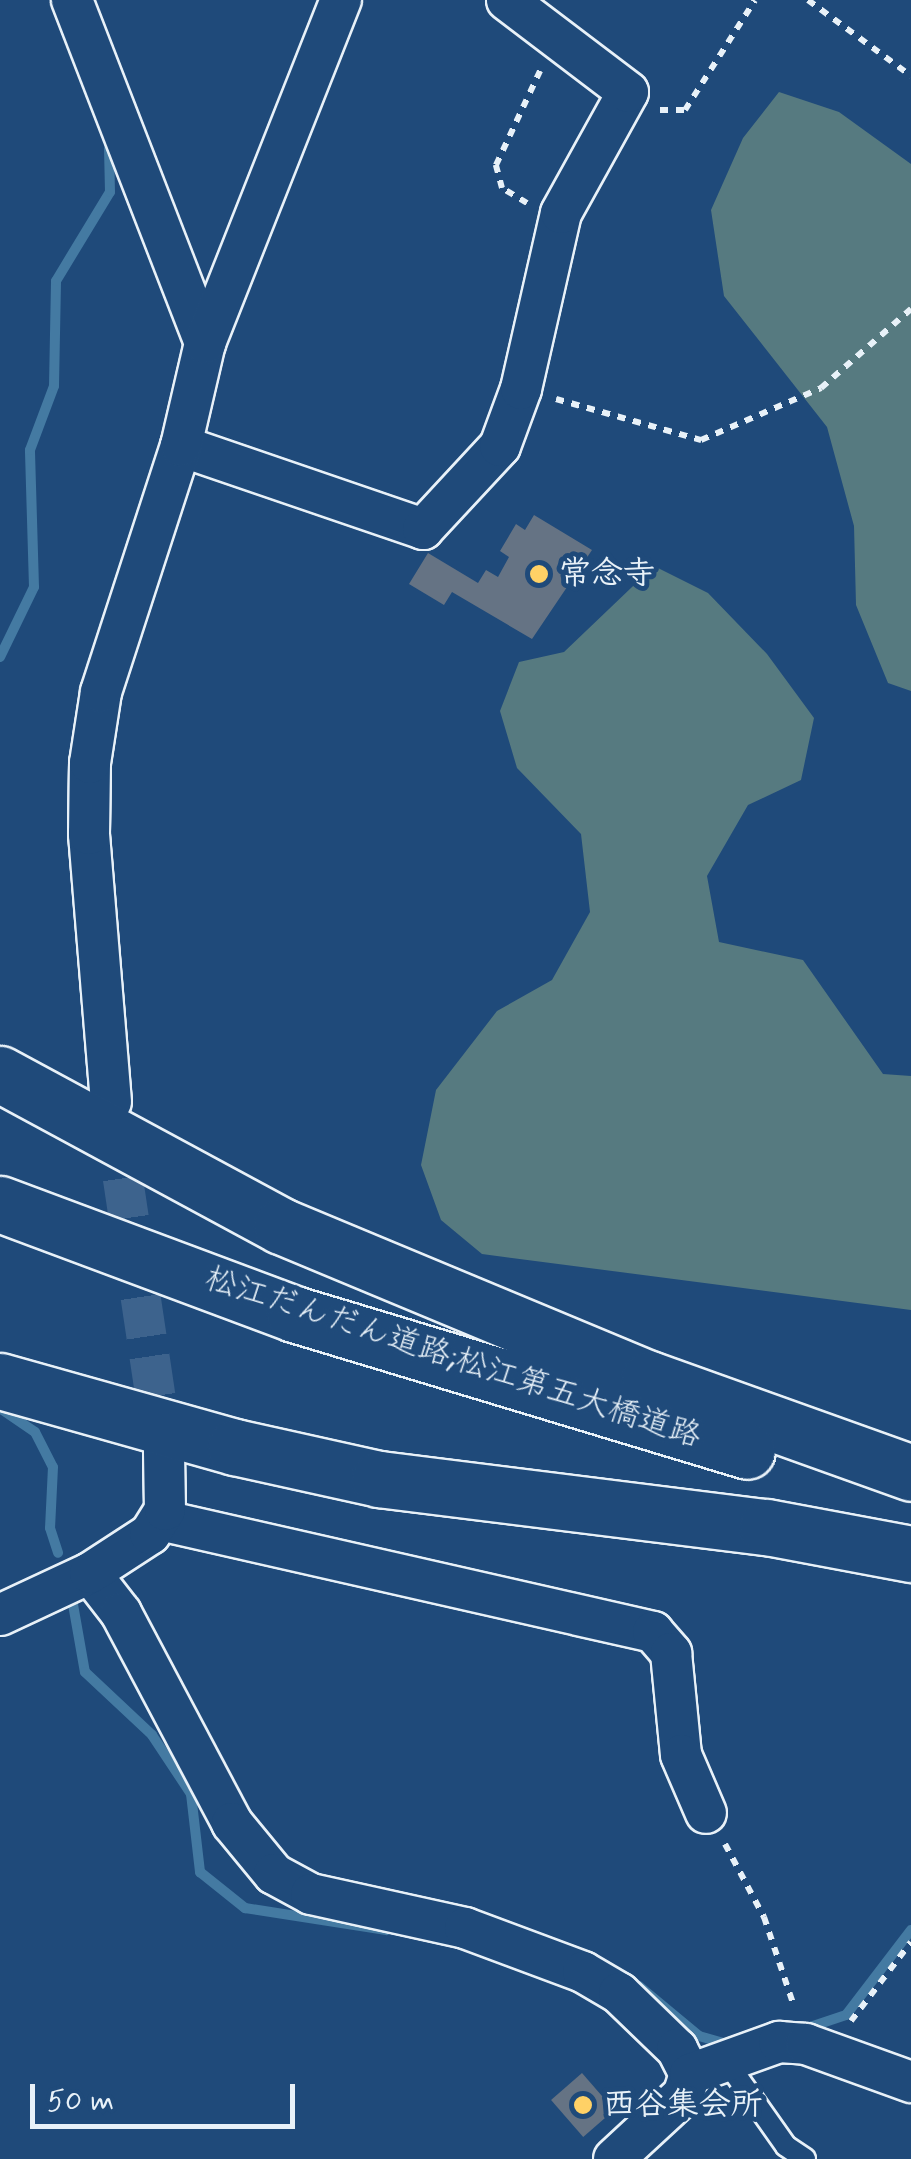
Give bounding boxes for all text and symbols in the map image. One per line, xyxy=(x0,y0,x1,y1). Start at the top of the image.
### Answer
place label: 常念寺 xyxy=(559,555,655,593)
marker: 常念寺 xyxy=(528,563,550,585)
street label: 松江だんだん道路;松江第五大橋道路 xyxy=(200,1259,706,1457)
scale bar xyxy=(35,2064,300,2126)
text: 50 m xyxy=(47,2082,114,2121)
place label: 西谷集会所 xyxy=(603,2086,763,2124)
marker: 西谷集会所 xyxy=(572,2094,594,2116)

